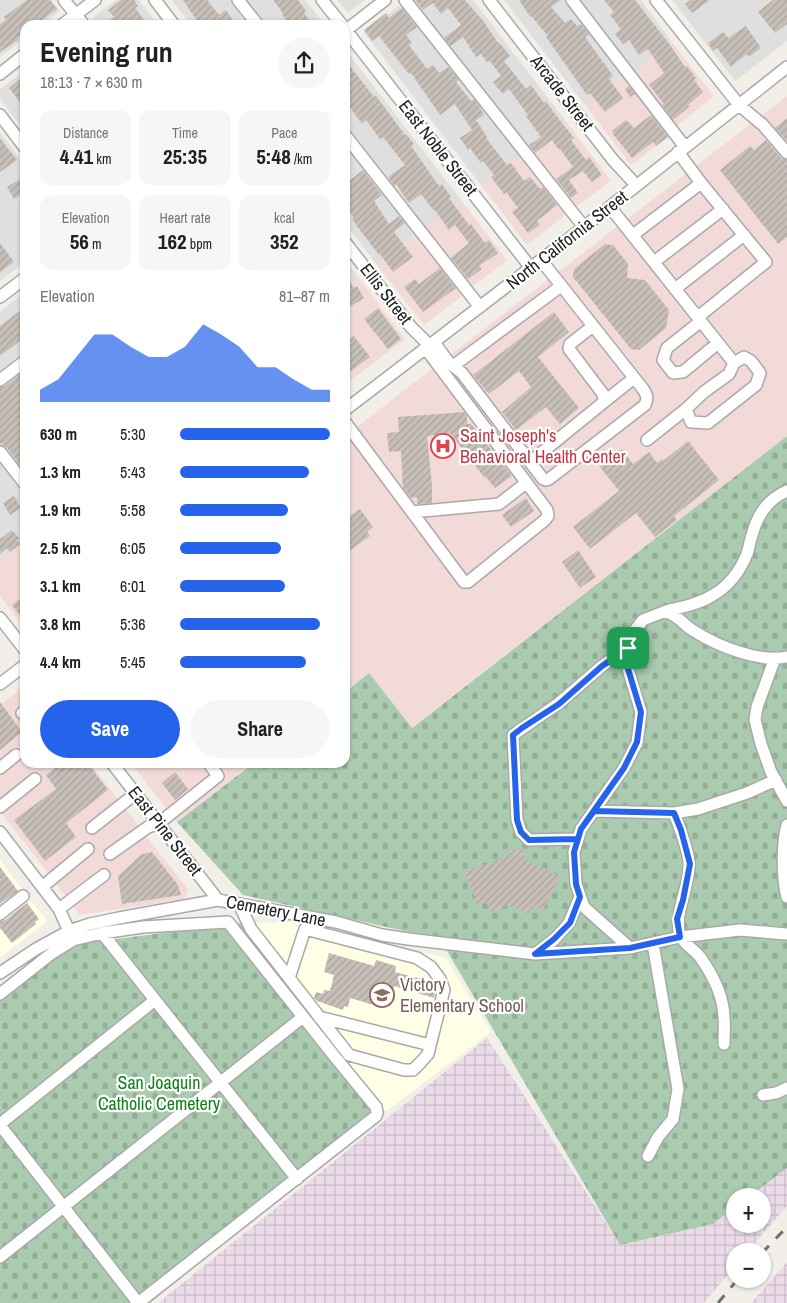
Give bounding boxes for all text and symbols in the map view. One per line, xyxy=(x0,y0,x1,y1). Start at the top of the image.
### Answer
text: Evening run xyxy=(40,33,173,71)
button: share xyxy=(278,37,330,89)
street label: Arcade Street xyxy=(524,49,600,136)
text: 18:13 · 7 × 630 m xyxy=(40,71,143,93)
street label: East Noble Street xyxy=(393,94,484,201)
text: Distance xyxy=(63,124,108,142)
text: Time xyxy=(172,124,198,142)
text: Pace xyxy=(271,124,297,142)
text: 4.41 xyxy=(60,142,93,171)
text: 25:35 xyxy=(163,142,207,171)
text: 5:48 xyxy=(256,142,291,171)
text: km xyxy=(93,150,112,168)
text: /km xyxy=(291,150,312,168)
street label: North California Street xyxy=(501,184,633,295)
text: Elevation xyxy=(62,209,110,227)
text: Heart rate xyxy=(159,209,211,227)
text: kcal xyxy=(274,209,295,227)
text: 56 xyxy=(70,227,89,256)
text: 162 xyxy=(158,227,187,256)
text: 352 xyxy=(270,227,299,256)
text: m xyxy=(89,235,102,253)
text: bpm xyxy=(187,235,212,253)
street label: Ellis Street xyxy=(355,258,418,330)
text: Elevation xyxy=(40,285,95,307)
text: 81–87 m xyxy=(279,285,330,307)
text: 630 m xyxy=(40,423,77,445)
text: 5:30 xyxy=(120,423,146,445)
place label: Saint Joseph's Behavioral Health Center xyxy=(460,423,626,469)
hospital icon: Saint Joseph's Behavioral Health Center xyxy=(430,433,456,459)
text: 1.3 km xyxy=(40,461,81,483)
text: 5:43 xyxy=(120,461,146,483)
text: 1.9 km xyxy=(40,499,81,521)
text: 5:58 xyxy=(120,499,146,521)
text: 2.5 km xyxy=(40,537,81,559)
text: 6:05 xyxy=(120,537,146,559)
text: 3.1 km xyxy=(40,575,81,597)
text: 6:01 xyxy=(120,575,146,597)
text: 3.8 km xyxy=(40,613,81,635)
text: 5:36 xyxy=(120,613,146,635)
pin xyxy=(607,627,649,669)
icon: arrive xyxy=(614,634,642,662)
text: 4.4 km xyxy=(40,651,81,673)
text: 5:45 xyxy=(120,651,146,673)
button: Save xyxy=(40,700,180,758)
button: Share xyxy=(190,700,330,758)
street label: East Pine Street xyxy=(122,781,208,881)
street label: Cemetery Lane xyxy=(224,889,328,932)
place label: Victory Elementary School xyxy=(400,972,524,1018)
school or university icon: Victory Elementary School xyxy=(369,982,395,1008)
park label: San Joaquin Catholic Cemetery xyxy=(98,1070,221,1116)
map controls xyxy=(726,1188,771,1288)
button: + xyxy=(726,1188,771,1233)
button: − xyxy=(726,1243,771,1288)

